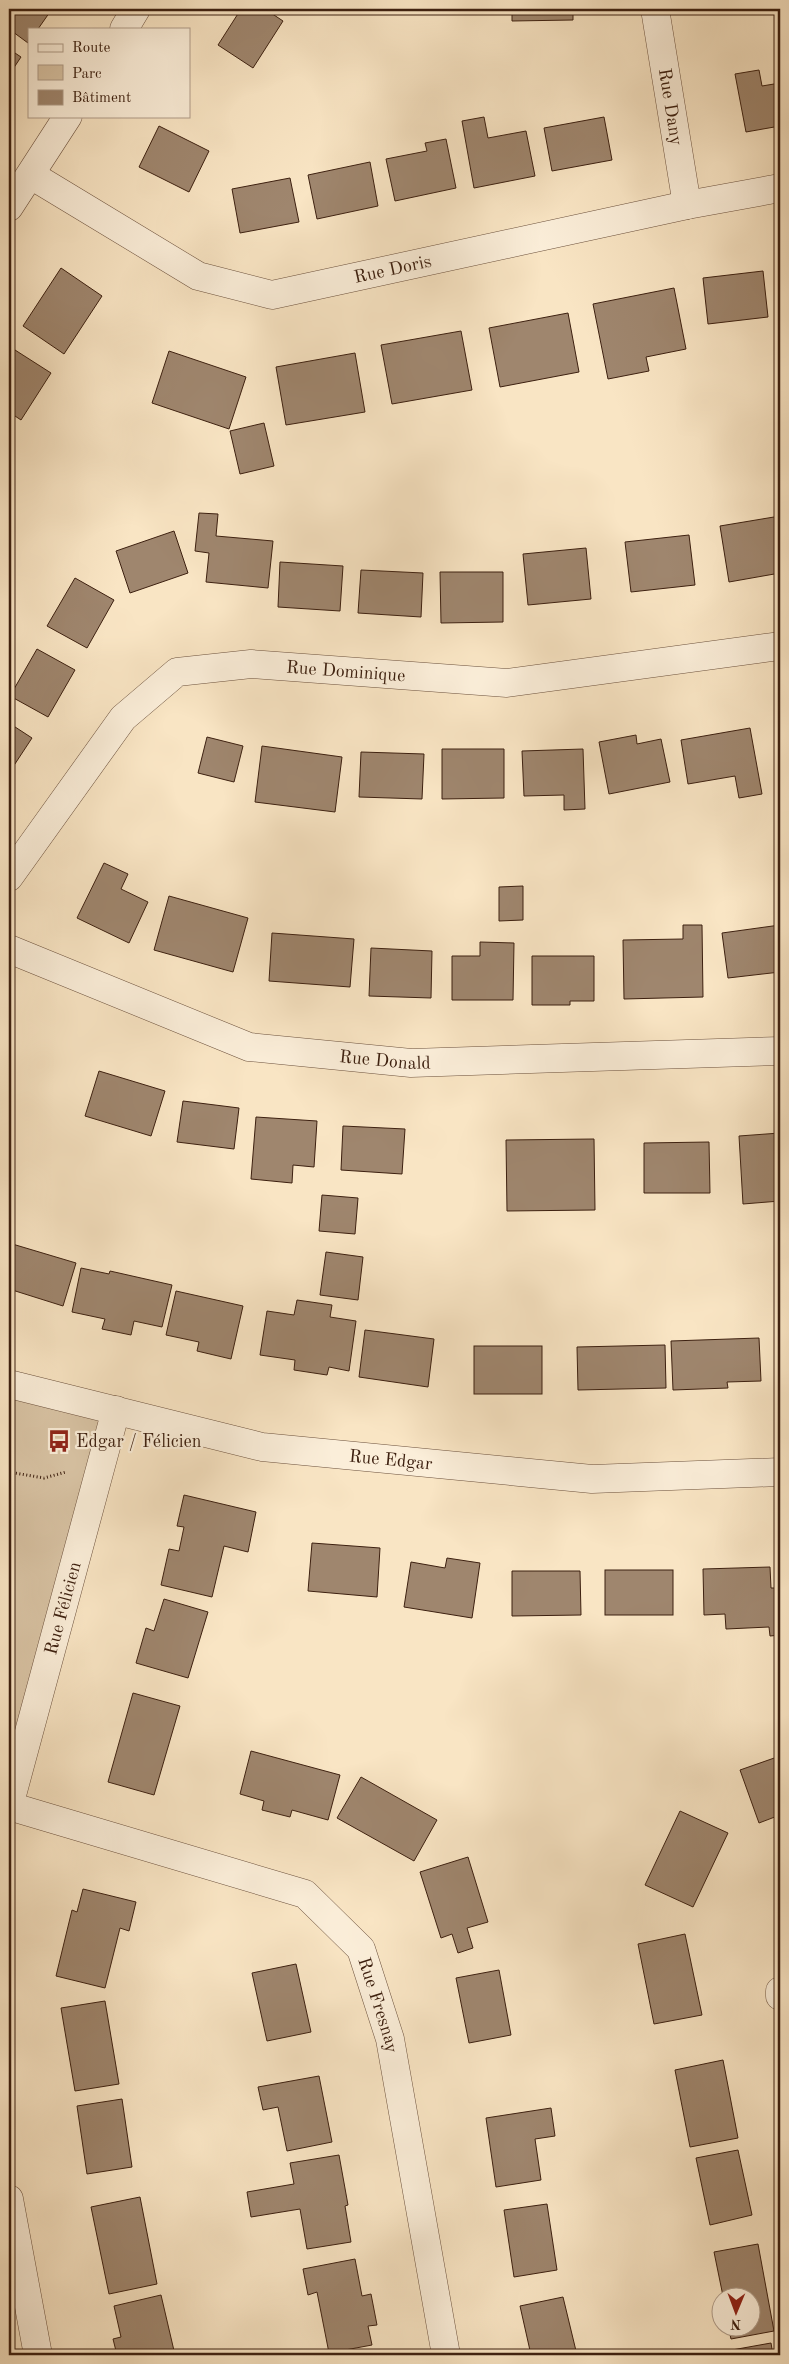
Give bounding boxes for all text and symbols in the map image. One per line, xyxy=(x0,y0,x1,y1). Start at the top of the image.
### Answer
legend xyxy=(28,28,190,118)
text: Route xyxy=(72,41,110,56)
text: Parc xyxy=(72,67,102,82)
street label: Rue Dany xyxy=(655,67,685,147)
text: Bâtiment xyxy=(72,91,131,106)
street label: Rue Doris xyxy=(352,253,433,287)
street label: Rue Dominique xyxy=(285,659,406,685)
street label: Rue Donald xyxy=(338,1048,431,1073)
bus stop icon: Edgar / Félicien xyxy=(46,1428,72,1454)
place label: Edgar / Félicien xyxy=(76,1433,202,1451)
street label: Rue Edgar xyxy=(348,1447,434,1474)
street label: Rue Félicien xyxy=(42,1560,85,1657)
street label: Rue Fresnay xyxy=(354,1955,400,2055)
north arrow xyxy=(712,2286,762,2336)
text: N xyxy=(730,2317,741,2331)

